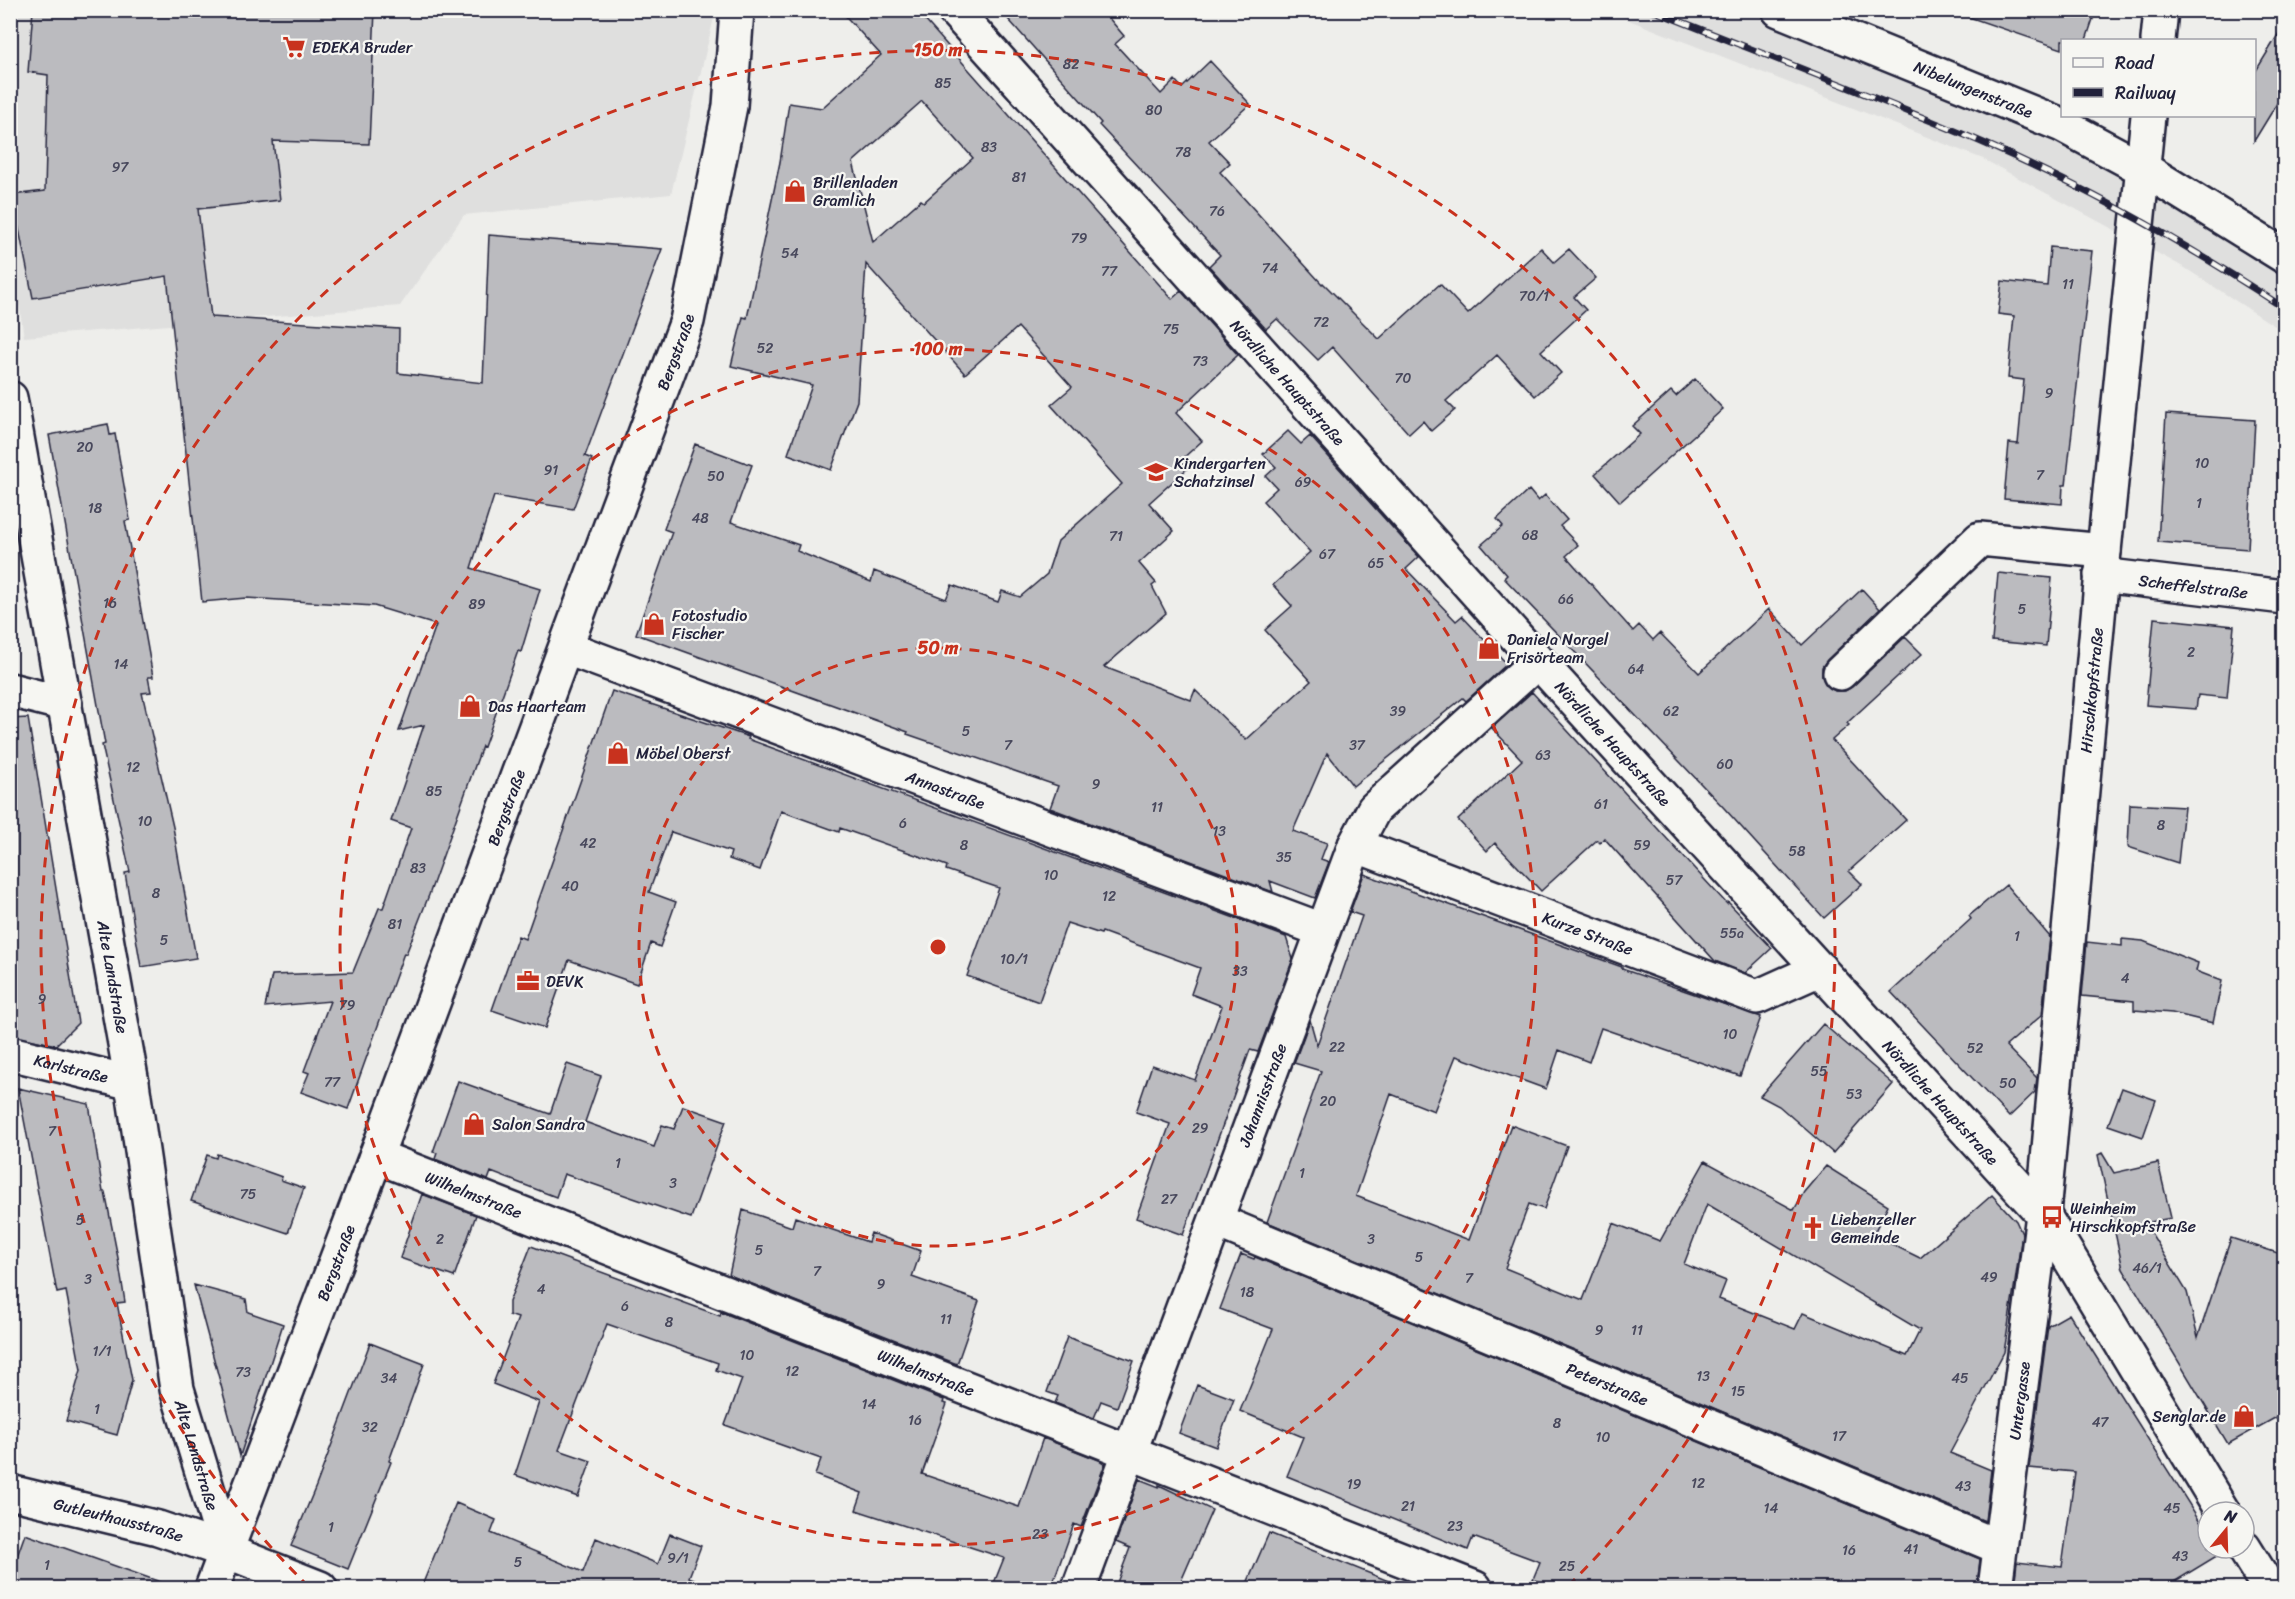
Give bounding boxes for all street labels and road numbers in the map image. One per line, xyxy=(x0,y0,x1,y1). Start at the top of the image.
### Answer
street label: Nibelungenstraße xyxy=(1910,52,2038,126)
street label: Bergstraße xyxy=(648,311,703,395)
street label: Nördliche Hauptstraße xyxy=(1223,312,1353,453)
street label: Scheffelstraße xyxy=(2137,565,2250,607)
street label: Hirschkopfstraße xyxy=(2071,626,2111,754)
street label: Nördliche Hauptstraße xyxy=(1548,673,1679,813)
street label: Annastraße xyxy=(901,761,990,818)
street label: Bergstraße xyxy=(478,765,533,850)
street label: Kurze Straße xyxy=(1538,903,1638,963)
street label: Alte Landstraße xyxy=(89,917,137,1036)
street label: Nördliche Hauptstraße xyxy=(1875,1032,2007,1172)
street label: Johannisstraße xyxy=(1229,1039,1295,1152)
street label: Karlstraße xyxy=(31,1045,112,1091)
street label: Wilhelmstraße xyxy=(421,1162,527,1227)
street label: Bergstraße xyxy=(308,1220,363,1305)
street label: Wilhelmstraße xyxy=(873,1340,979,1404)
street label: Peterstraße xyxy=(1562,1354,1653,1414)
street label: Untergasse xyxy=(2000,1359,2038,1441)
street label: Alte Landstraße xyxy=(166,1395,227,1514)
street label: Gutleuthausstraße xyxy=(51,1489,188,1550)

